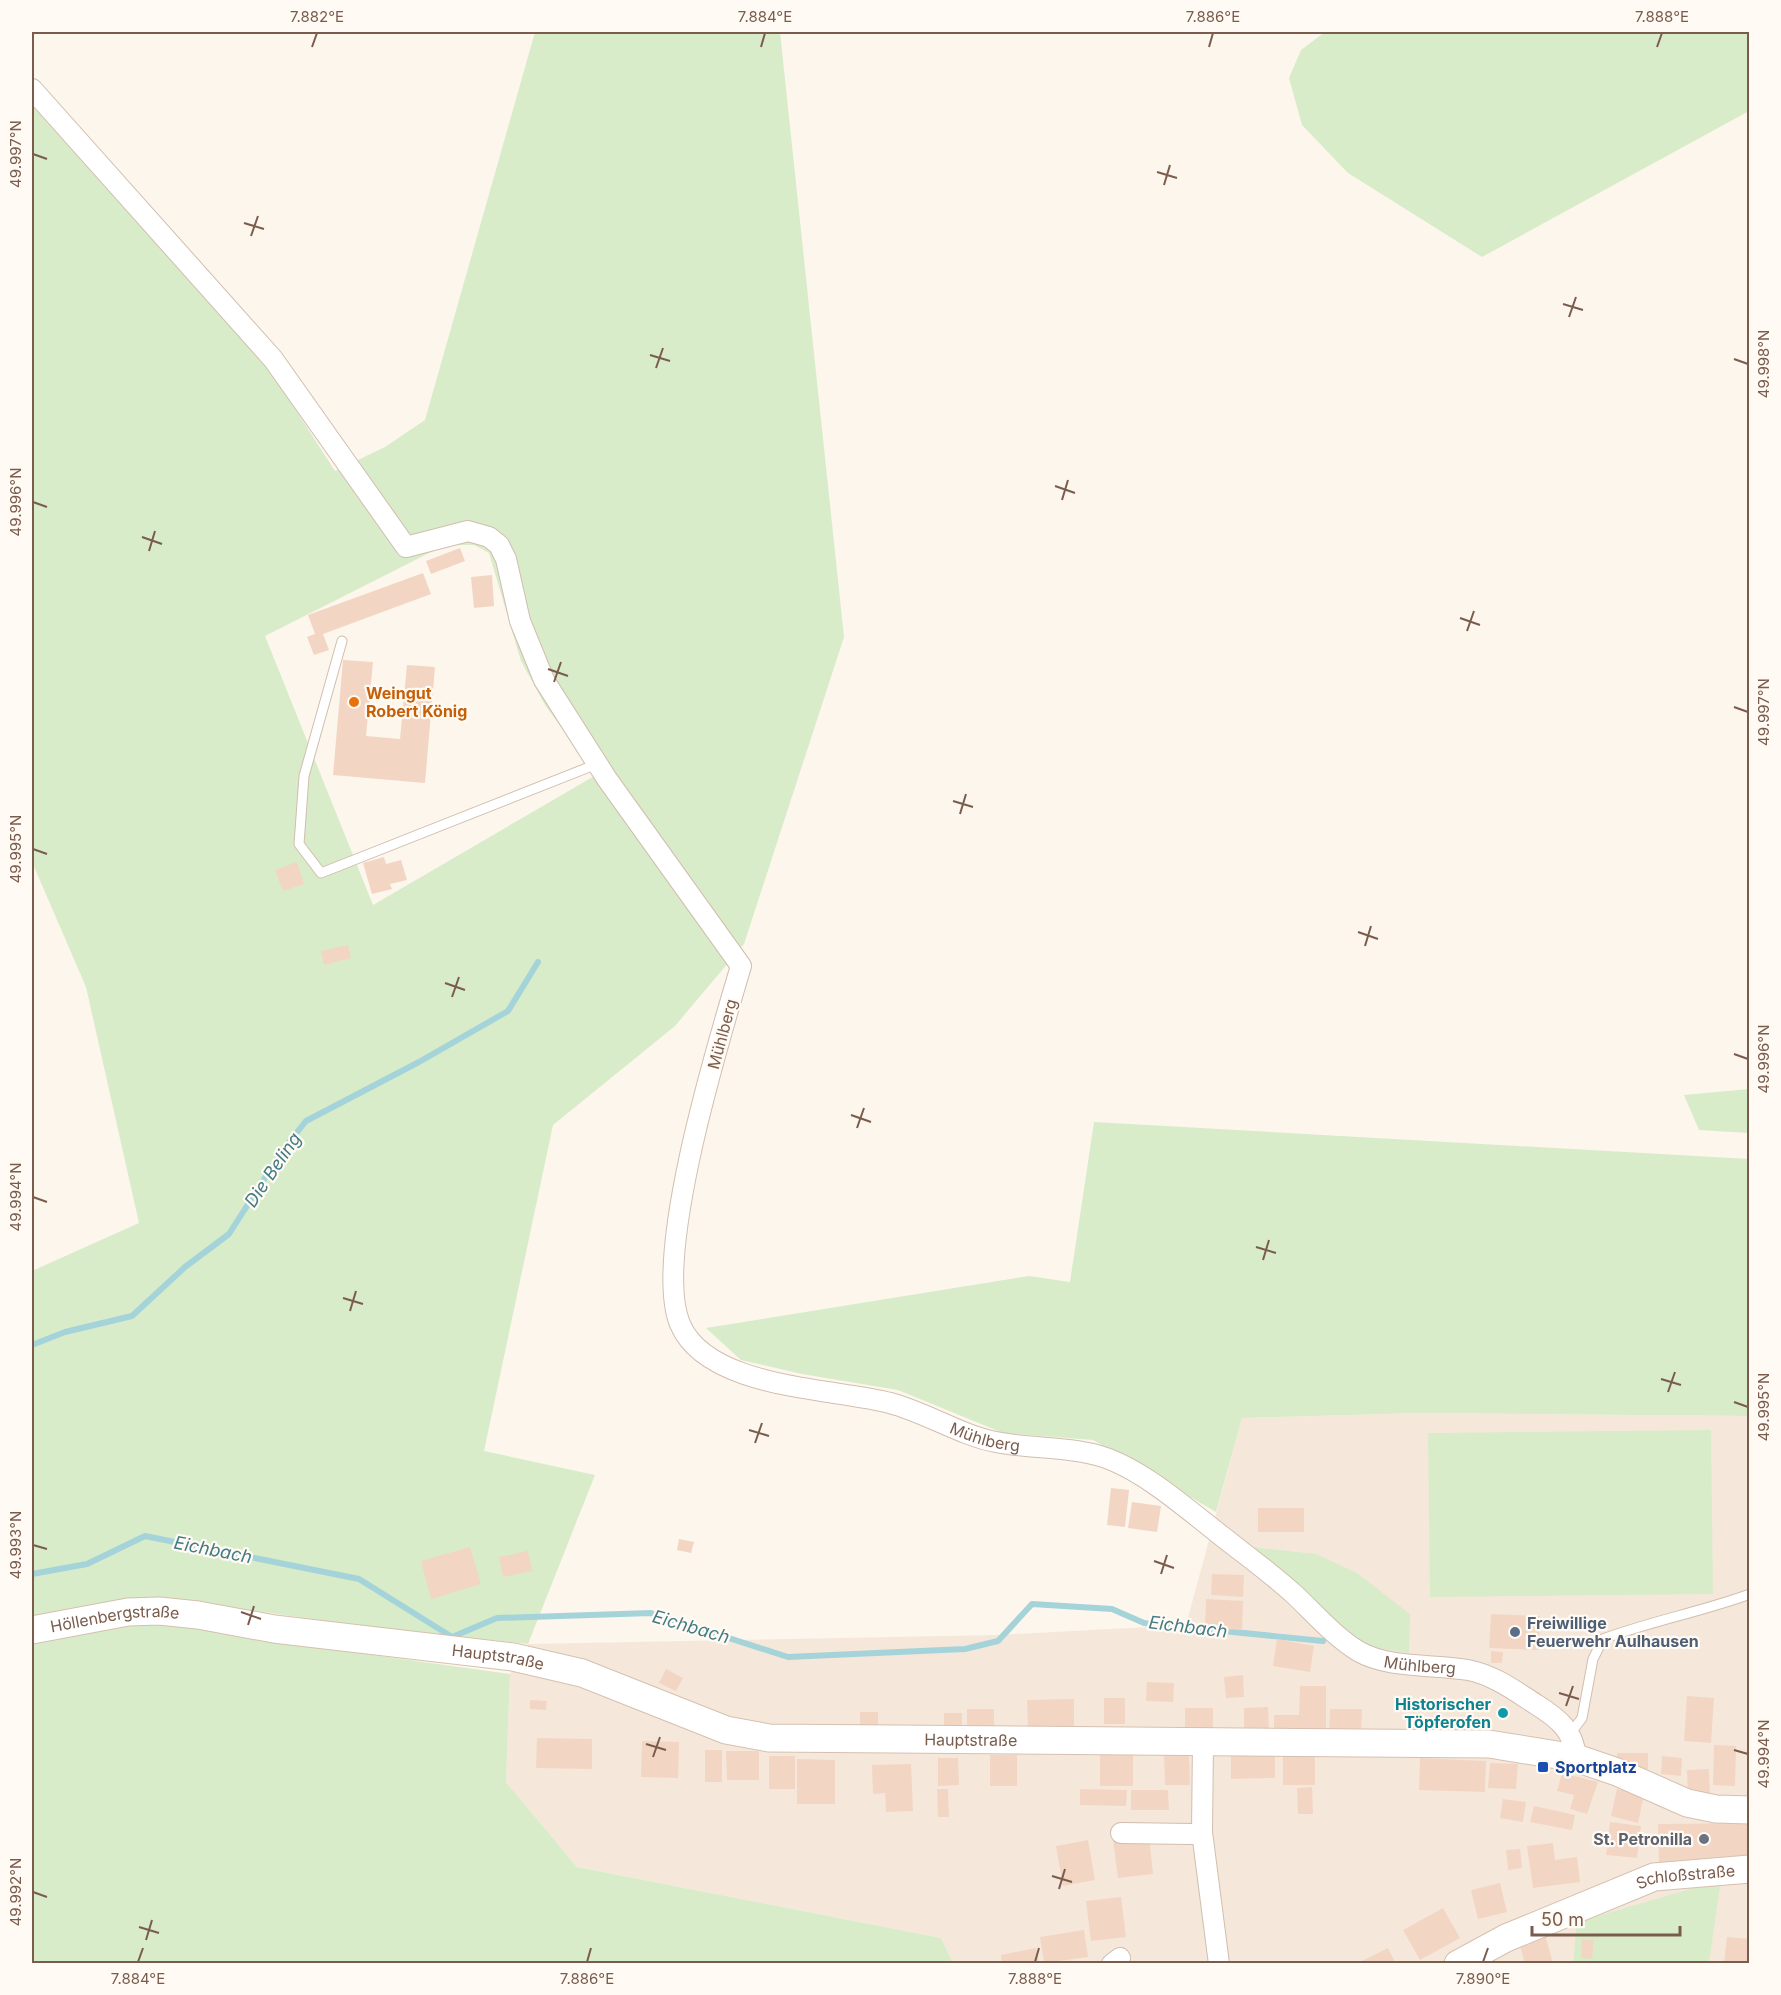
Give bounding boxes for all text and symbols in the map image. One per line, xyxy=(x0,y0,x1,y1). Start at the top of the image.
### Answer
text: 7.882°E xyxy=(290,7,344,26)
text: 7.884°E xyxy=(738,7,792,26)
text: 7.886°E xyxy=(1186,7,1240,26)
text: 7.888°E xyxy=(1635,7,1689,26)
text: 49.997°N xyxy=(6,120,25,188)
text: 49.998°N xyxy=(1754,330,1773,398)
text: 49.996°N xyxy=(6,468,25,536)
text: 49.997°N xyxy=(1754,678,1773,746)
place label: Weingut Robert König xyxy=(366,683,467,721)
marker: Weingut Robert König xyxy=(347,695,361,709)
text: 49.995°N xyxy=(6,815,25,883)
street label: Mühlberg xyxy=(703,997,741,1071)
text: 49.996°N xyxy=(1754,1025,1773,1093)
water label: Die Beling xyxy=(240,1128,305,1211)
text: 49.994°N xyxy=(6,1163,25,1231)
text: 49.995°N xyxy=(1754,1373,1773,1441)
street label: Mühlberg xyxy=(947,1418,1021,1456)
text: 49.993°N xyxy=(6,1511,25,1579)
water label: Eichbach xyxy=(172,1532,254,1567)
street label: Höllenbergstraße xyxy=(49,1601,181,1636)
water label: Eichbach xyxy=(650,1606,732,1648)
water label: Eichbach xyxy=(1147,1611,1229,1642)
place label: Freiwillige Feuerwehr Aulhausen xyxy=(1527,1613,1699,1651)
marker: Freiwillige Feuerwehr Aulhausen xyxy=(1508,1625,1522,1639)
street label: Hauptstraße xyxy=(451,1640,546,1674)
street label: Mühlberg xyxy=(1382,1651,1457,1678)
place label: Historischer Töpferofen xyxy=(1395,1694,1491,1732)
marker: Historischer Töpferofen xyxy=(1496,1706,1510,1720)
text: 49.994°N xyxy=(1754,1720,1773,1788)
street label: Hauptstraße xyxy=(924,1729,1017,1750)
place label: Sportplatz xyxy=(1555,1757,1637,1777)
marker: Sportplatz xyxy=(1536,1760,1550,1774)
place label: St. Petronilla xyxy=(1593,1829,1692,1849)
marker: St. Petronilla xyxy=(1697,1832,1711,1846)
text: 49.992°N xyxy=(6,1858,25,1926)
street label: Schloßstraße xyxy=(1633,1860,1736,1893)
scale bar xyxy=(1532,1899,1680,1937)
text: 50 m xyxy=(1541,1909,1584,1930)
text: 7.884°E xyxy=(111,1969,165,1988)
text: 7.886°E xyxy=(560,1969,614,1988)
text: 7.888°E xyxy=(1008,1969,1062,1988)
text: 7.890°E xyxy=(1456,1969,1510,1988)

